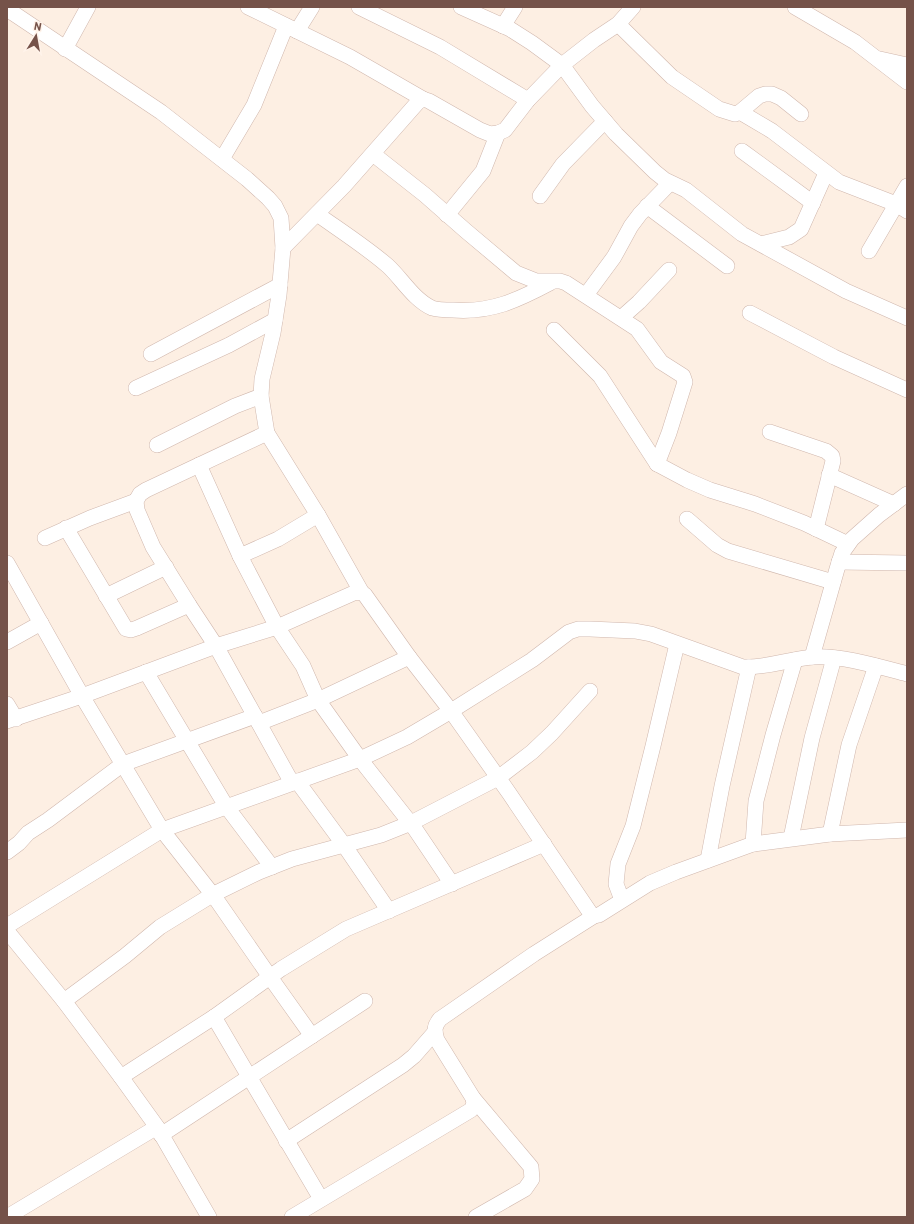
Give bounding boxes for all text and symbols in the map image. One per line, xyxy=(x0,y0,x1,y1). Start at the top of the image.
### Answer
north arrow xyxy=(16,16,56,56)
text: N xyxy=(33,19,43,33)

